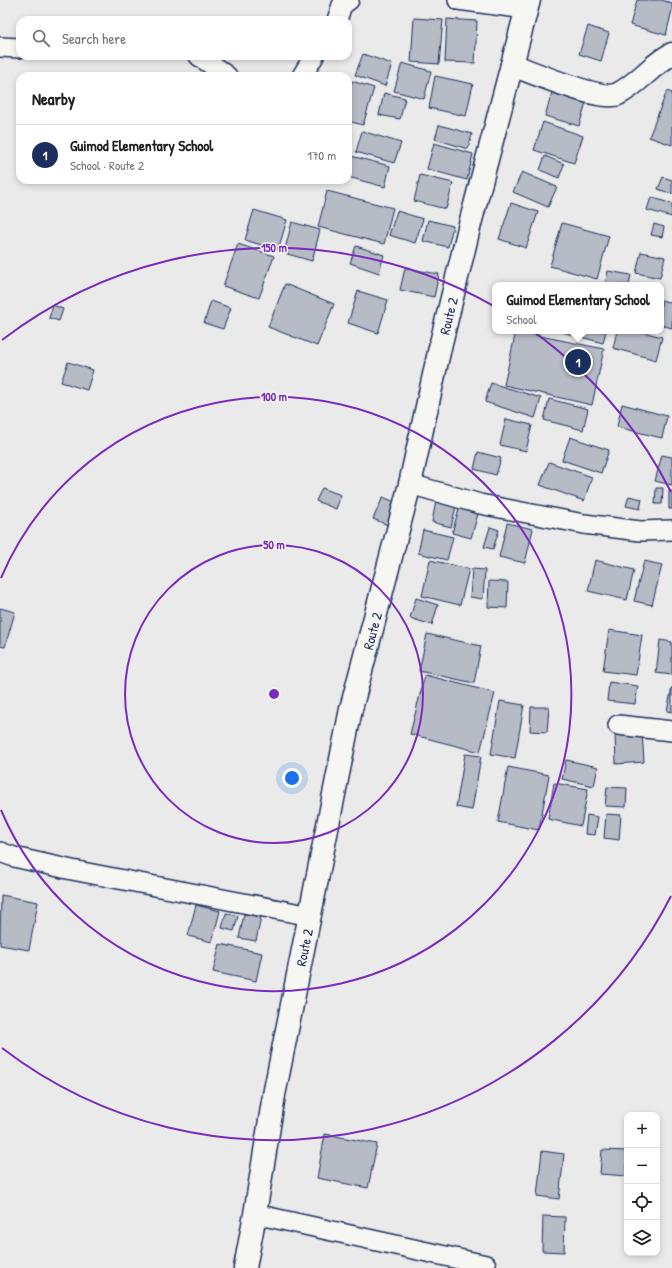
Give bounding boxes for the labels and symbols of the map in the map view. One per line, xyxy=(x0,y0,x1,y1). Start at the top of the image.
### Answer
text: 150 m xyxy=(261,239,287,256)
street label: Route 2 xyxy=(434,295,461,336)
pin: 1 xyxy=(565,347,591,377)
text: 100 m xyxy=(261,388,287,405)
text: 50 m xyxy=(263,536,285,553)
street label: Route 2 xyxy=(358,610,386,651)
centre of rings xyxy=(267,687,281,701)
your location xyxy=(282,768,302,788)
street label: Route 2 xyxy=(290,926,317,968)

